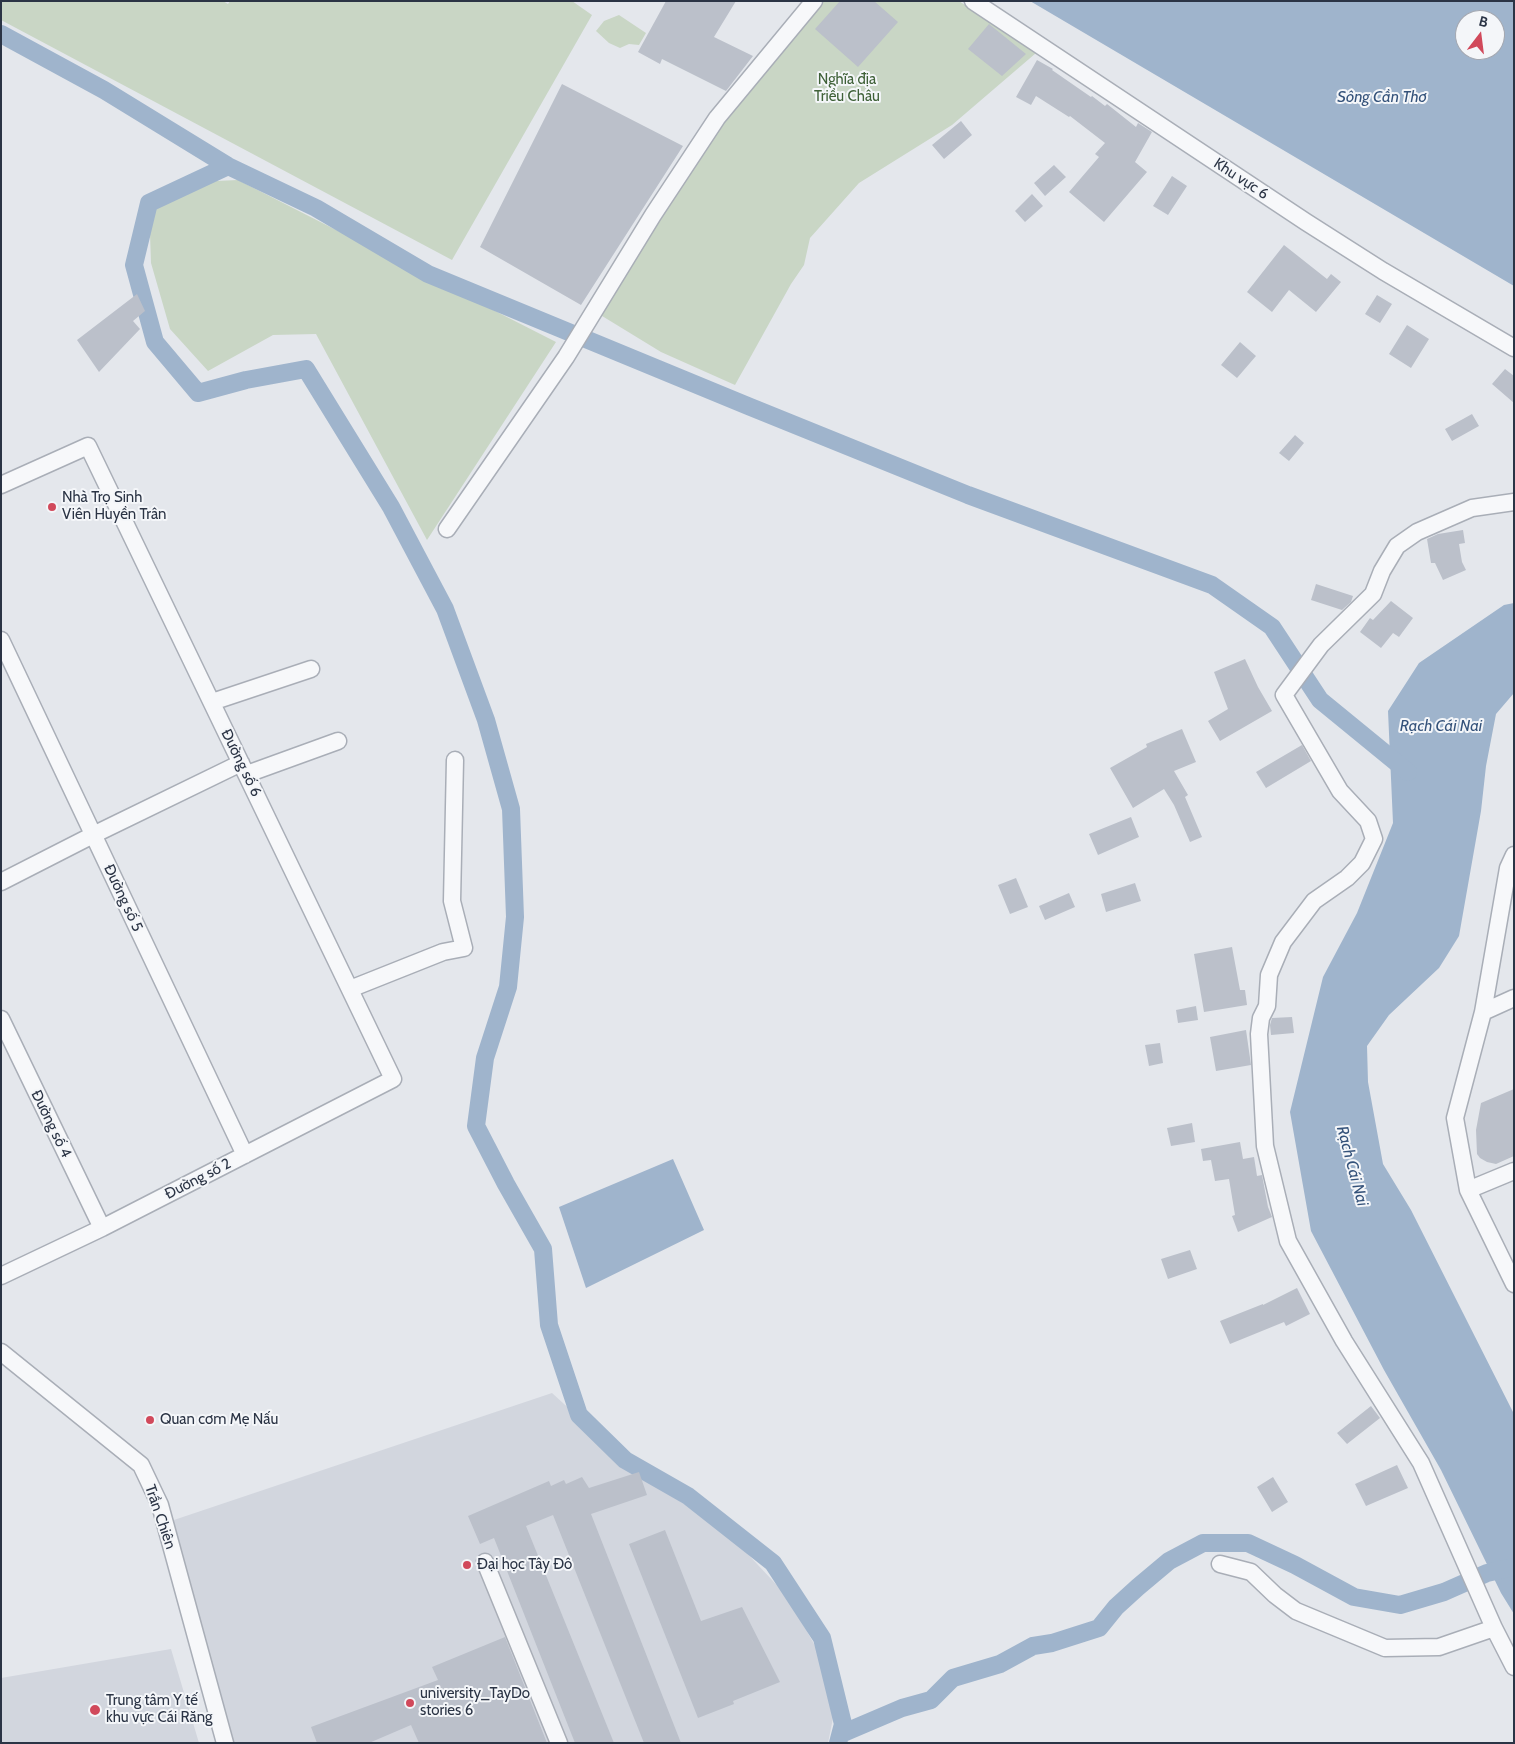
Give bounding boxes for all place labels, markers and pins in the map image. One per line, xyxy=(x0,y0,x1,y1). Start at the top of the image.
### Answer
place label: Nhà Trọ Sinh Viên Huyền Trân xyxy=(62,489,166,524)
marker: Nhà Trọ Sinh Viên Huyền Trân xyxy=(46,501,58,513)
place label: Quan cơm Mẹ Nấu xyxy=(160,1411,278,1429)
marker: Quan cơm Mẹ Nấu xyxy=(144,1414,156,1426)
place label: Đại học Tây Đô xyxy=(477,1556,572,1574)
marker: Đại học Tây Đô xyxy=(461,1559,473,1571)
place label: university_TayDo stories 6 xyxy=(420,1685,530,1720)
place label: Trung tâm Y tế khu vực Cái Răng xyxy=(106,1692,213,1727)
marker: university_TayDo stories 6 xyxy=(404,1697,416,1709)
marker: Trung tâm Y tế khu vực Cái Răng xyxy=(88,1703,102,1717)

